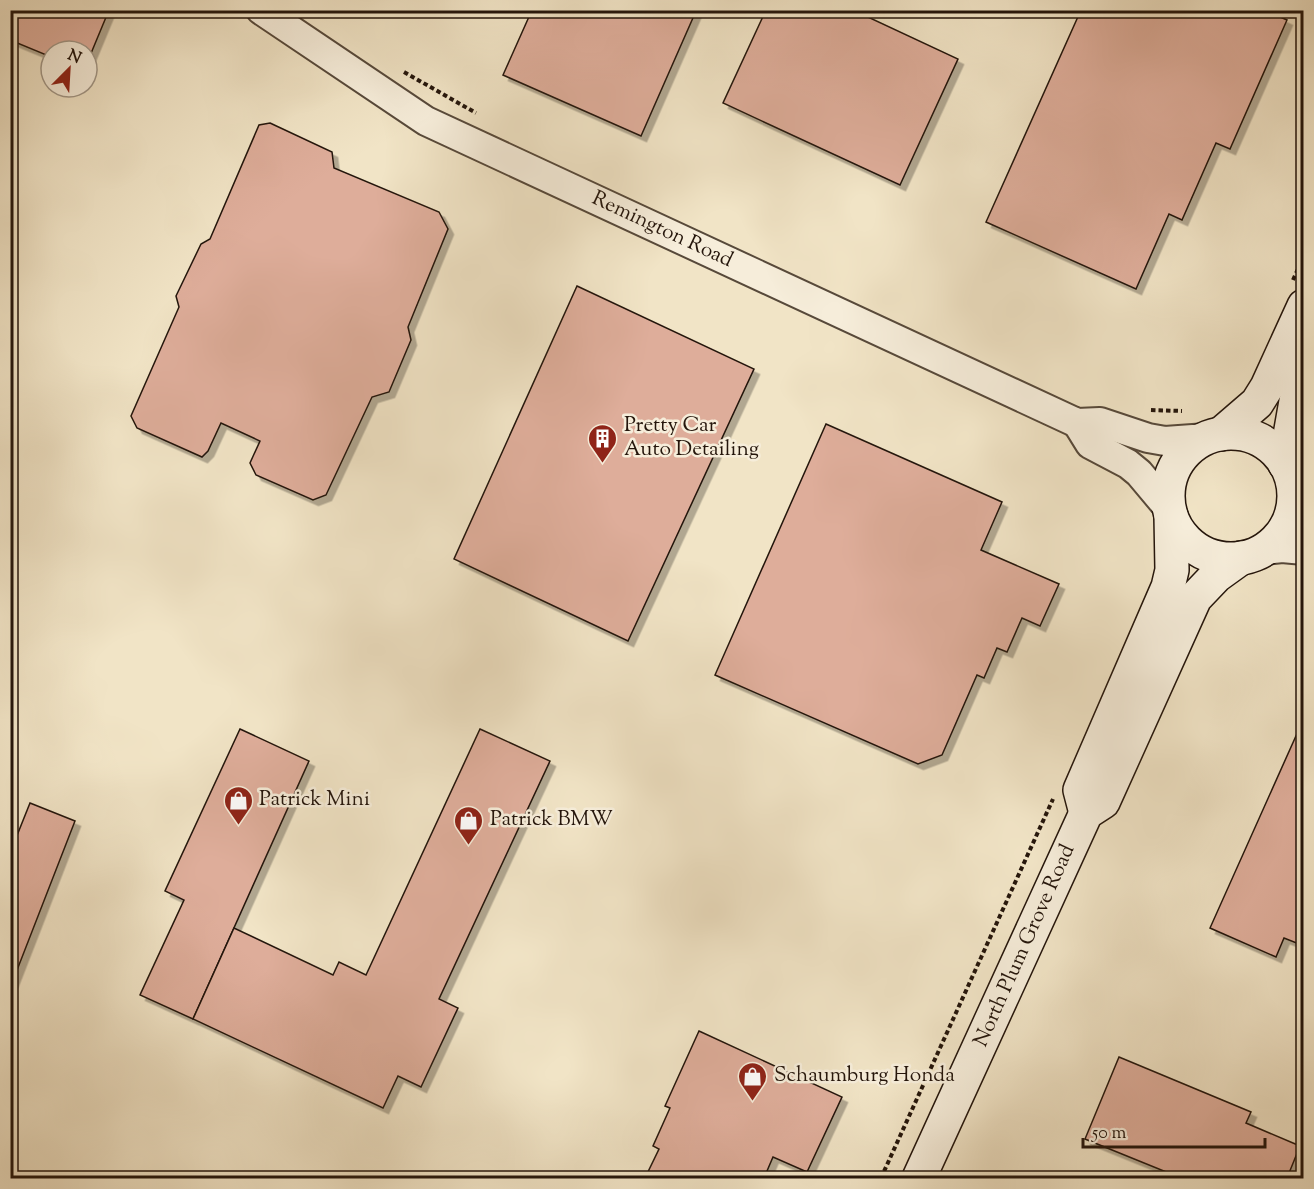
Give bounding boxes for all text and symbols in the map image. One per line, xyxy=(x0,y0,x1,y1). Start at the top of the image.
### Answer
north arrow xyxy=(39,39,99,99)
text: N xyxy=(64,44,85,71)
street label: Remington Road xyxy=(586,184,738,276)
place label: Pretty Car Auto Detailing xyxy=(624,411,759,465)
building icon: Pretty Car Auto Detailing xyxy=(587,422,619,464)
shop icon: Patrick Mini xyxy=(222,784,254,826)
place label: Patrick Mini xyxy=(259,785,370,815)
shop icon: Patrick BMW xyxy=(453,804,485,846)
place label: Patrick BMW xyxy=(490,805,613,835)
street label: North Plum Grove Road xyxy=(967,840,1083,1052)
shop icon: Schaumburg Honda xyxy=(737,1060,769,1102)
place label: Schaumburg Honda xyxy=(774,1061,955,1091)
scale bar xyxy=(1083,1111,1264,1149)
text: 50 m xyxy=(1091,1121,1127,1147)

